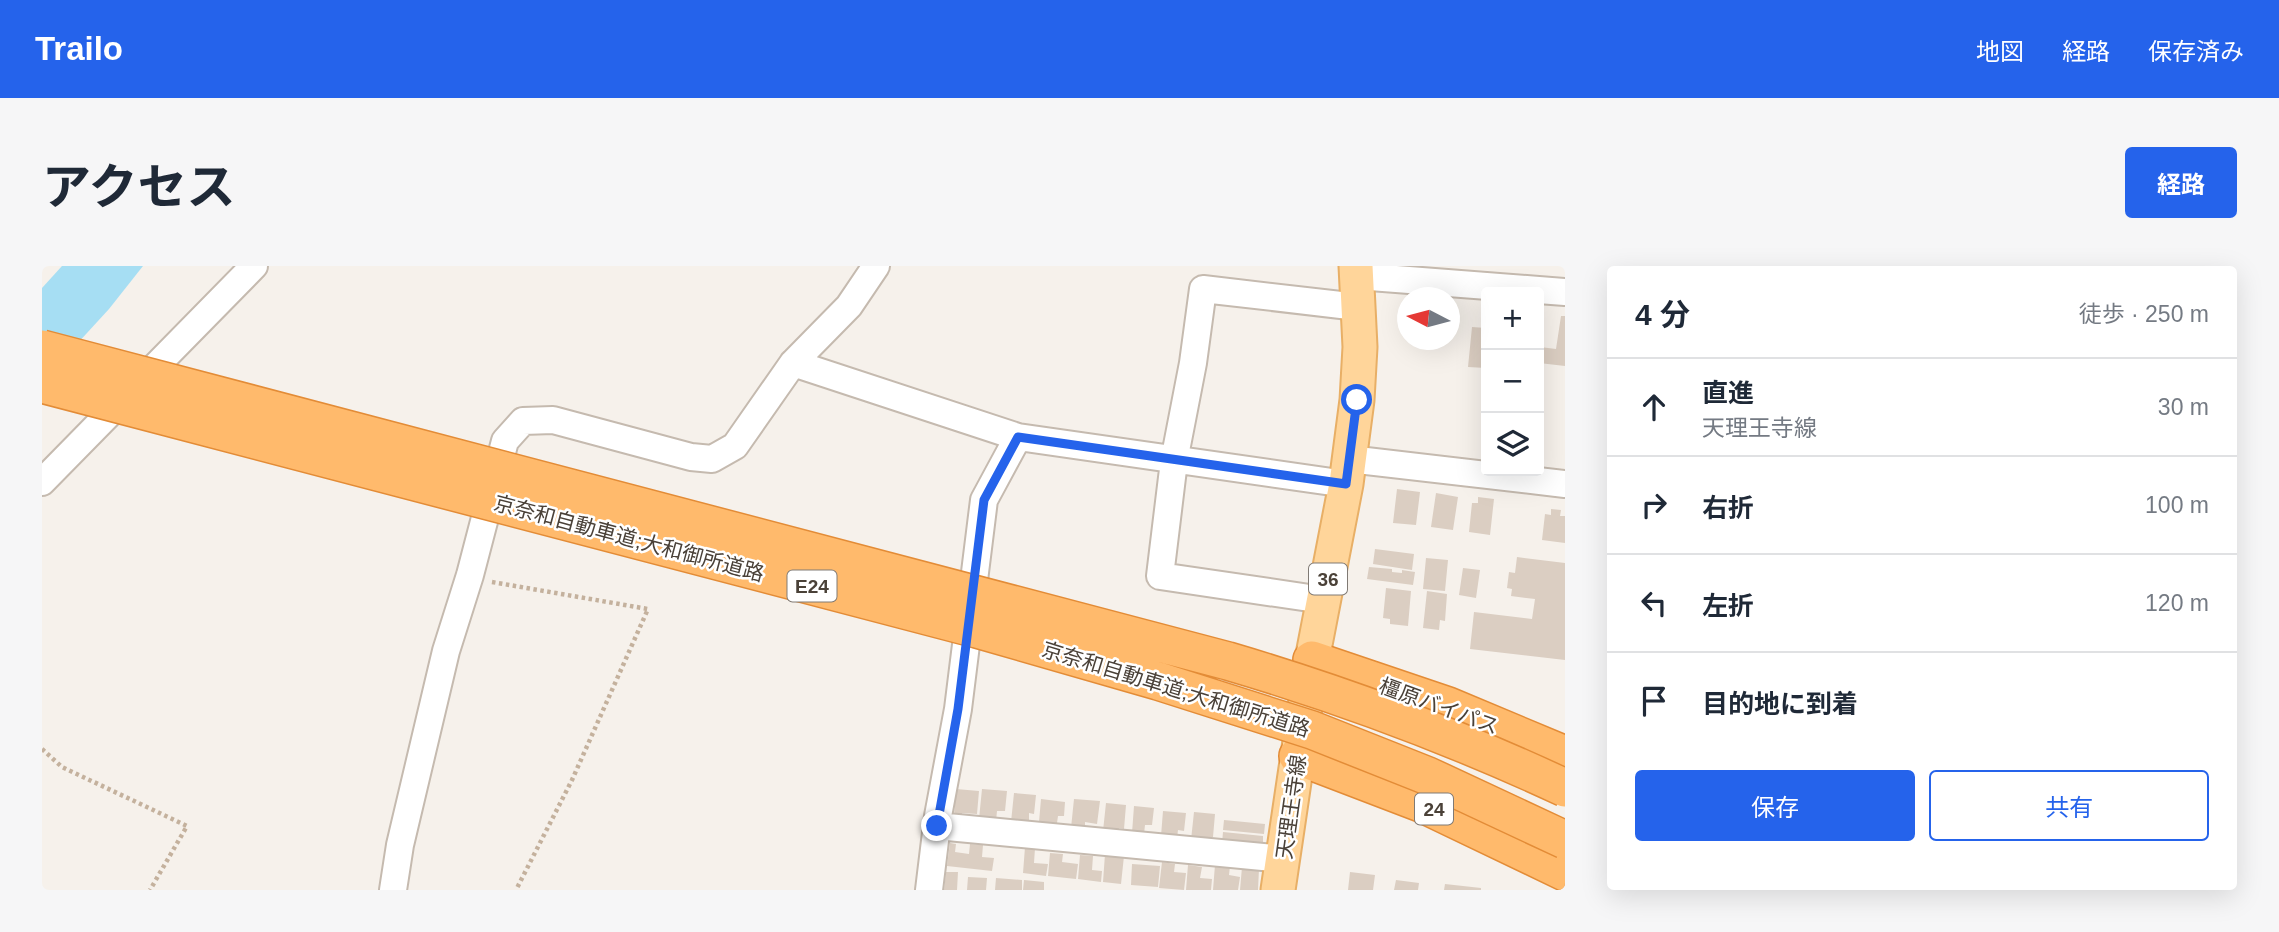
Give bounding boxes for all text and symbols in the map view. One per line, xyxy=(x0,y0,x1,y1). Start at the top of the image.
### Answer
text: Trailo xyxy=(35,30,123,67)
text: 地図 xyxy=(1976,38,2024,65)
text: 経路 xyxy=(2062,38,2110,65)
text: 保存済み xyxy=(2148,38,2244,65)
button: 経路 xyxy=(2125,147,2237,218)
text: アクセス xyxy=(42,160,236,214)
north arrow xyxy=(1397,287,1460,350)
map controls xyxy=(1481,287,1544,476)
button: + xyxy=(1481,287,1544,350)
text: 4 分 xyxy=(1635,298,1690,331)
text: 徒歩 · 250 m xyxy=(2079,301,2209,327)
button: − xyxy=(1481,350,1544,413)
text: 直進 xyxy=(1702,378,1754,408)
route start xyxy=(1341,384,1372,415)
icon: ahead xyxy=(1635,388,1673,426)
text: 30 m xyxy=(2158,394,2209,420)
button: layers xyxy=(1481,413,1544,476)
text: 天理王寺線 xyxy=(1702,415,1817,441)
icon: right xyxy=(1635,486,1673,524)
street label: 京奈和自動車道;大和御所道路 xyxy=(491,491,767,585)
text: 100 m xyxy=(2145,492,2209,518)
text: 右折 xyxy=(1702,493,1754,523)
road number: 36 xyxy=(1309,564,1347,594)
road number: E24 xyxy=(788,570,836,602)
icon: left xyxy=(1635,584,1673,622)
text: 120 m xyxy=(2145,590,2209,616)
text: 左折 xyxy=(1702,591,1754,621)
street label: 京奈和自動車道;大和御所道路 xyxy=(1039,637,1313,741)
street label: 橿原バイパス xyxy=(1376,674,1502,738)
icon: arrive xyxy=(1635,682,1673,720)
text: 目的地に到着 xyxy=(1702,689,1858,719)
street label: 天理王寺線 xyxy=(1272,753,1310,861)
button: 保存 xyxy=(1635,770,1915,841)
button: 共有 xyxy=(1929,770,2209,841)
road number: 24 xyxy=(1415,794,1453,824)
route end xyxy=(921,810,952,841)

